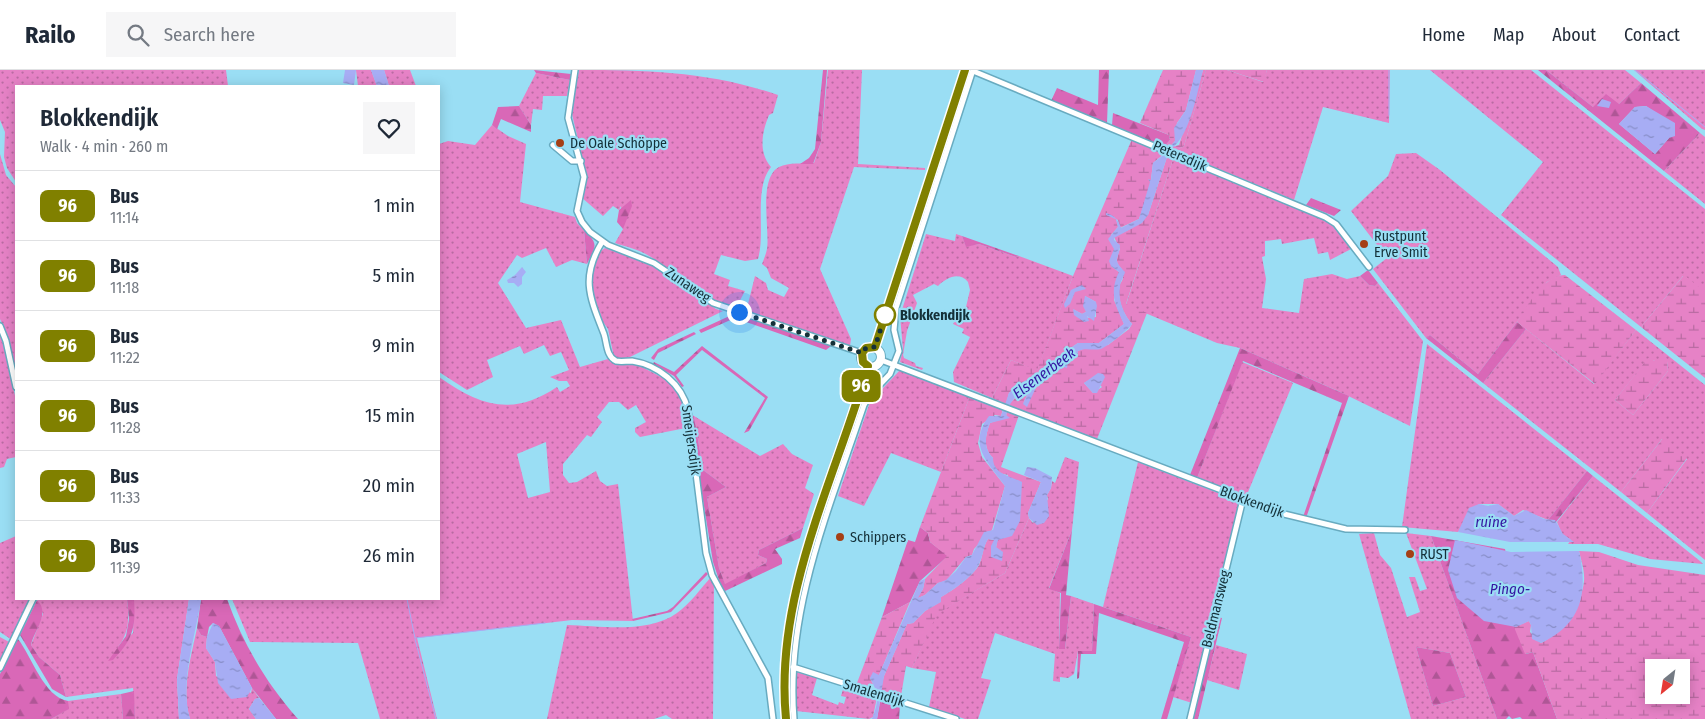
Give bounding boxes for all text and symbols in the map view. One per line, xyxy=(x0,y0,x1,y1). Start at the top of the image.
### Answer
search box xyxy=(106,12,456,57)
text: Railo xyxy=(25,21,76,49)
icon: search xyxy=(124,21,152,49)
text: Search here xyxy=(164,23,255,46)
text: Home xyxy=(1422,24,1465,46)
text: Map xyxy=(1493,24,1524,46)
text: About xyxy=(1552,24,1596,46)
text: Contact xyxy=(1624,24,1680,46)
button: heart xyxy=(363,102,415,154)
text: Blokkendijk xyxy=(40,104,158,132)
place label: De Oale Schöppe xyxy=(570,135,667,152)
text: Walk · 4 min · 260 m xyxy=(40,137,168,156)
marker: De Oale Schöppe xyxy=(554,137,566,149)
street label: Petersdijk xyxy=(1151,137,1210,175)
text: Bus xyxy=(110,185,139,208)
text: 1 min xyxy=(374,194,415,217)
text: 96 xyxy=(58,195,77,217)
text: 11:14 xyxy=(110,208,139,227)
place label: Rustpunt Erve Smit xyxy=(1374,228,1428,261)
marker: Rustpunt Erve Smit xyxy=(1358,238,1370,250)
text: Bus xyxy=(110,255,139,278)
text: 5 min xyxy=(372,264,415,287)
street label: Zunaweg xyxy=(662,264,714,306)
text: 96 xyxy=(58,265,77,287)
text: 11:18 xyxy=(110,278,139,297)
your location xyxy=(727,300,752,325)
marker: Blokkendijk xyxy=(874,304,896,326)
place label: Blokkendijk xyxy=(900,307,970,324)
text: Bus xyxy=(110,325,139,348)
text: 9 min xyxy=(372,334,415,357)
text: 96 xyxy=(58,335,77,357)
water label: Elsenerbeek xyxy=(1009,343,1079,402)
text: 11:22 xyxy=(110,348,140,367)
line badge: 96 xyxy=(838,370,884,402)
text: 96 xyxy=(852,375,870,397)
text: Bus xyxy=(110,395,139,418)
text: 15 min xyxy=(365,404,415,427)
street label: Smeijersdijk xyxy=(678,404,704,476)
text: 96 xyxy=(58,405,77,427)
text: 11:28 xyxy=(110,418,141,437)
text: Bus xyxy=(110,465,139,488)
text: 20 min xyxy=(363,474,415,497)
text: 96 xyxy=(58,475,77,497)
street label: Blokkendijk xyxy=(1218,483,1287,522)
text: 11:33 xyxy=(110,488,140,507)
water label: ruïne xyxy=(1475,513,1507,531)
place label: Schippers xyxy=(850,529,906,546)
marker: Schippers xyxy=(834,531,846,543)
text: Bus xyxy=(110,535,139,558)
text: 26 min xyxy=(363,544,415,567)
text: 96 xyxy=(58,545,77,567)
place label: RUST xyxy=(1420,546,1449,563)
marker: RUST xyxy=(1404,548,1416,560)
text: 11:39 xyxy=(110,558,141,577)
street label: Beldmansweg xyxy=(1198,568,1234,650)
water label: Pingo- xyxy=(1490,580,1530,598)
north arrow xyxy=(1645,659,1690,704)
map controls xyxy=(1645,659,1690,704)
street label: Smalendijk xyxy=(841,676,907,711)

